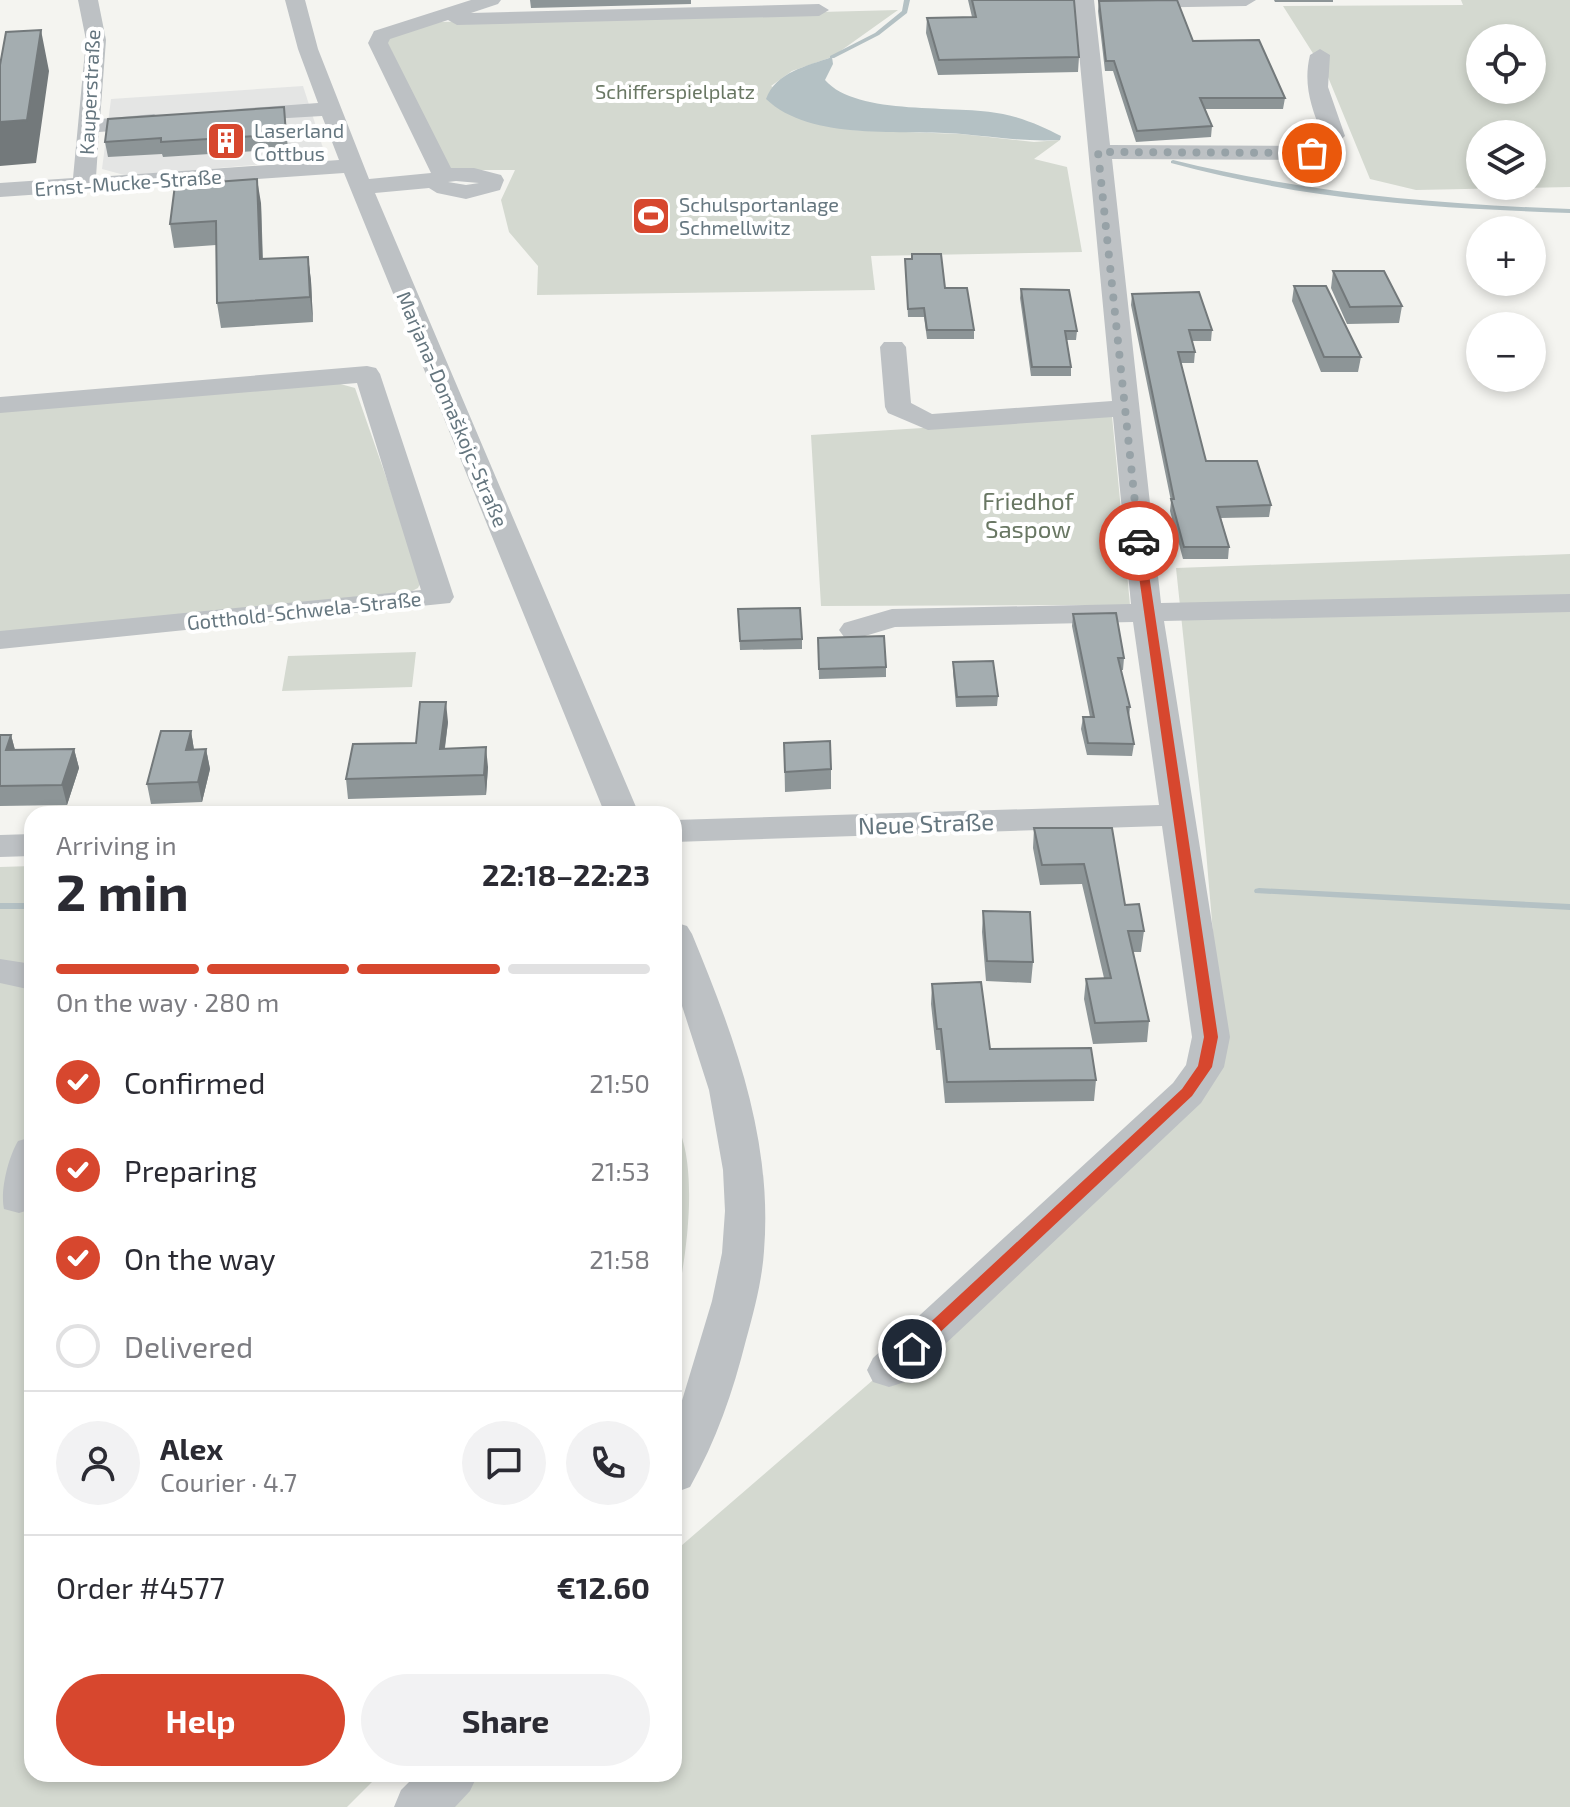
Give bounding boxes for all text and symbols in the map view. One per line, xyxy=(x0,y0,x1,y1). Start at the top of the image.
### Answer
map controls xyxy=(1466,24,1546,392)
button: locate xyxy=(1466,24,1546,104)
street label: Kauperstraße xyxy=(74,29,104,155)
park label: Schifferspielplatz xyxy=(595,79,755,103)
place label: Laserland Cottbus xyxy=(254,118,344,165)
pin xyxy=(1278,119,1346,187)
building icon: Laserland Cottbus xyxy=(205,120,247,162)
button: layers xyxy=(1466,120,1546,200)
icon: bag xyxy=(1290,131,1334,175)
street label: Ernst-Mucke-Straße xyxy=(34,163,222,201)
place label: Schulsportanlage Schmellwitz xyxy=(679,192,839,239)
sports icon: Schulsportanlage Schmellwitz xyxy=(630,195,672,237)
button: + xyxy=(1466,216,1546,296)
street label: Marjana-Domaškojc-Straße xyxy=(392,288,514,530)
button: − xyxy=(1466,312,1546,392)
park label: Friedhof Saspow xyxy=(982,486,1075,543)
courier xyxy=(1099,501,1179,581)
icon: car xyxy=(1117,519,1161,563)
street label: Gotthold-Schwela-Straße xyxy=(186,586,422,634)
street label: Neue Straße xyxy=(857,806,995,840)
text: Arriving in xyxy=(56,829,177,860)
text: 22:18–22:23 xyxy=(482,856,650,892)
text: 2 min xyxy=(56,859,189,921)
text: On the way · 280 m xyxy=(56,986,279,1017)
icon: check xyxy=(56,1060,100,1104)
text: Confirmed xyxy=(124,1064,265,1100)
text: 21:50 xyxy=(589,1067,650,1098)
icon: check xyxy=(56,1148,100,1192)
text: Preparing xyxy=(124,1152,257,1188)
text: 21:53 xyxy=(591,1155,650,1186)
icon: check xyxy=(56,1236,100,1280)
text: On the way xyxy=(124,1240,276,1276)
text: 21:58 xyxy=(589,1243,650,1274)
pin xyxy=(878,1315,946,1383)
icon: home xyxy=(890,1327,934,1371)
text: Delivered xyxy=(124,1328,253,1364)
button: person xyxy=(56,1421,140,1505)
button: chat xyxy=(462,1421,546,1505)
button: phone xyxy=(566,1421,650,1505)
text: Alex xyxy=(160,1430,223,1466)
text: Courier · 4.7 xyxy=(160,1466,297,1497)
text: Order #4577 xyxy=(56,1569,225,1605)
text: €12.60 xyxy=(556,1569,650,1605)
button: Help xyxy=(56,1674,345,1766)
button: Share xyxy=(361,1674,650,1766)

